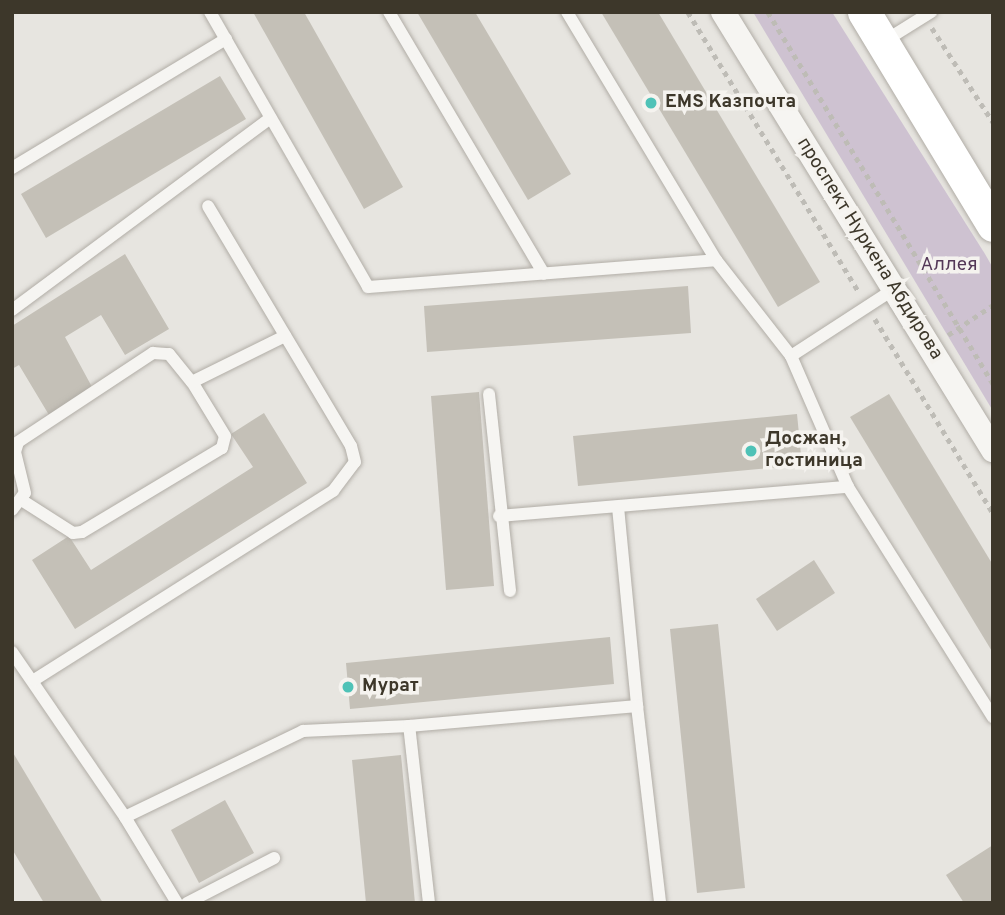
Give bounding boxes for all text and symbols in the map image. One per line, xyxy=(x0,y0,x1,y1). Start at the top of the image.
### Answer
place label: EMS Казпочта xyxy=(665,92,796,114)
marker: EMS Казпочта xyxy=(643,95,659,111)
street label: проспект Нуркена Абдирова xyxy=(791,133,947,365)
park label: Аллея xyxy=(920,255,978,277)
place label: Досжан, гостиница xyxy=(765,429,863,473)
marker: Досжан, гостиница xyxy=(743,443,759,459)
place label: Мурат xyxy=(362,676,419,698)
marker: Мурат xyxy=(340,679,356,695)

